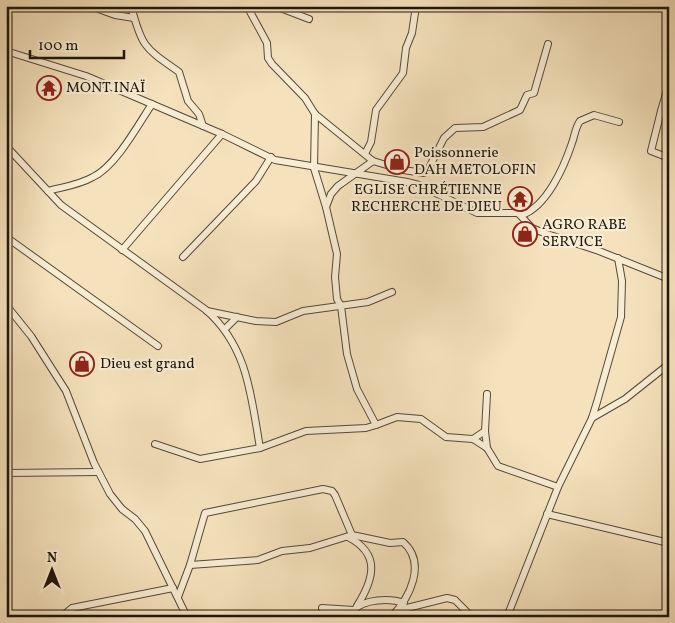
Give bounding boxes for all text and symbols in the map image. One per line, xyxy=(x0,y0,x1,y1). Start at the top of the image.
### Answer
scale bar xyxy=(30,28,124,60)
text: 100 m xyxy=(38,36,78,57)
temple icon: MONT INAÏ xyxy=(36,75,62,101)
place label: MONT INAÏ xyxy=(66,78,145,99)
place label: Poissonnerie DAH METOLOFIN xyxy=(414,143,536,181)
shop icon: Poissonnerie DAH METOLOFIN xyxy=(384,149,410,175)
place label: EGLISE CHRÉTIENNE RECHERCHE DE DIEU xyxy=(351,180,502,218)
temple icon: EGLISE CHRÉTIENNE RECHERCHE DE DIEU xyxy=(507,186,533,212)
place label: AGRO RABE SERVICE xyxy=(542,215,627,253)
shop icon: AGRO RABE SERVICE xyxy=(512,221,538,247)
shop icon: Dieu est grand xyxy=(69,351,95,377)
place label: Dieu est grand xyxy=(100,354,195,375)
north arrow xyxy=(28,546,78,596)
text: N xyxy=(47,549,57,568)

